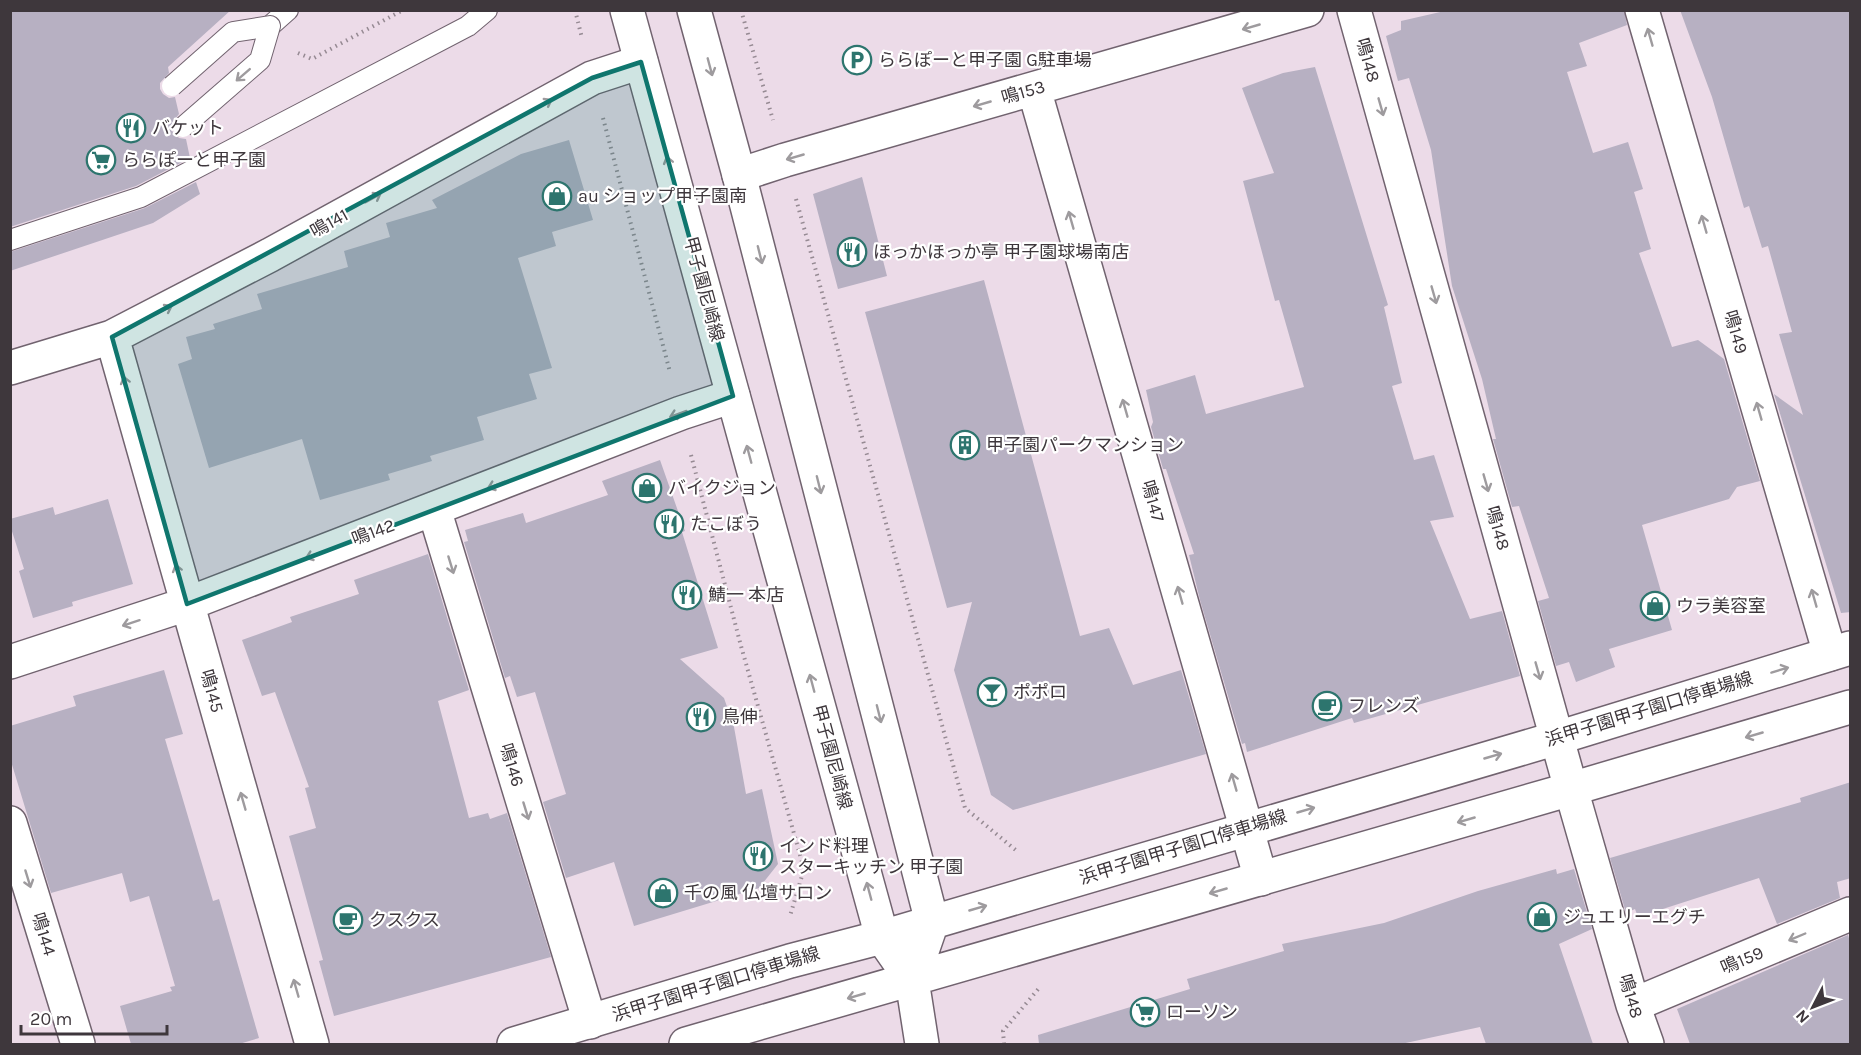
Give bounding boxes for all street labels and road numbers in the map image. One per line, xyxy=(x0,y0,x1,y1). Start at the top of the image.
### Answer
street label: 鳴148 xyxy=(1351,35,1385,85)
street label: 鳴153 xyxy=(998,75,1048,109)
street label: 鳴141 xyxy=(306,204,352,242)
street label: 甲子園尼崎線 xyxy=(679,234,729,344)
street label: 鳴149 xyxy=(1719,308,1753,356)
street label: 鳴147 xyxy=(1137,478,1170,525)
street label: 鳴148 xyxy=(1481,503,1515,553)
street label: 鳴142 xyxy=(348,514,398,550)
street label: 鳴145 xyxy=(195,667,229,715)
street label: 浜甲子園甲子園口停車場線 xyxy=(1543,667,1755,751)
street label: 甲子園尼崎線 xyxy=(807,702,857,812)
street label: 鳴146 xyxy=(495,741,529,789)
street label: 浜甲子園甲子園口停車場線 xyxy=(1077,805,1289,889)
street label: 鳴144 xyxy=(27,910,61,958)
street label: 鳴159 xyxy=(1717,941,1767,979)
street label: 浜甲子園甲子園口停車場線 xyxy=(610,942,822,1026)
street label: 鳴148 xyxy=(1614,971,1648,1021)

